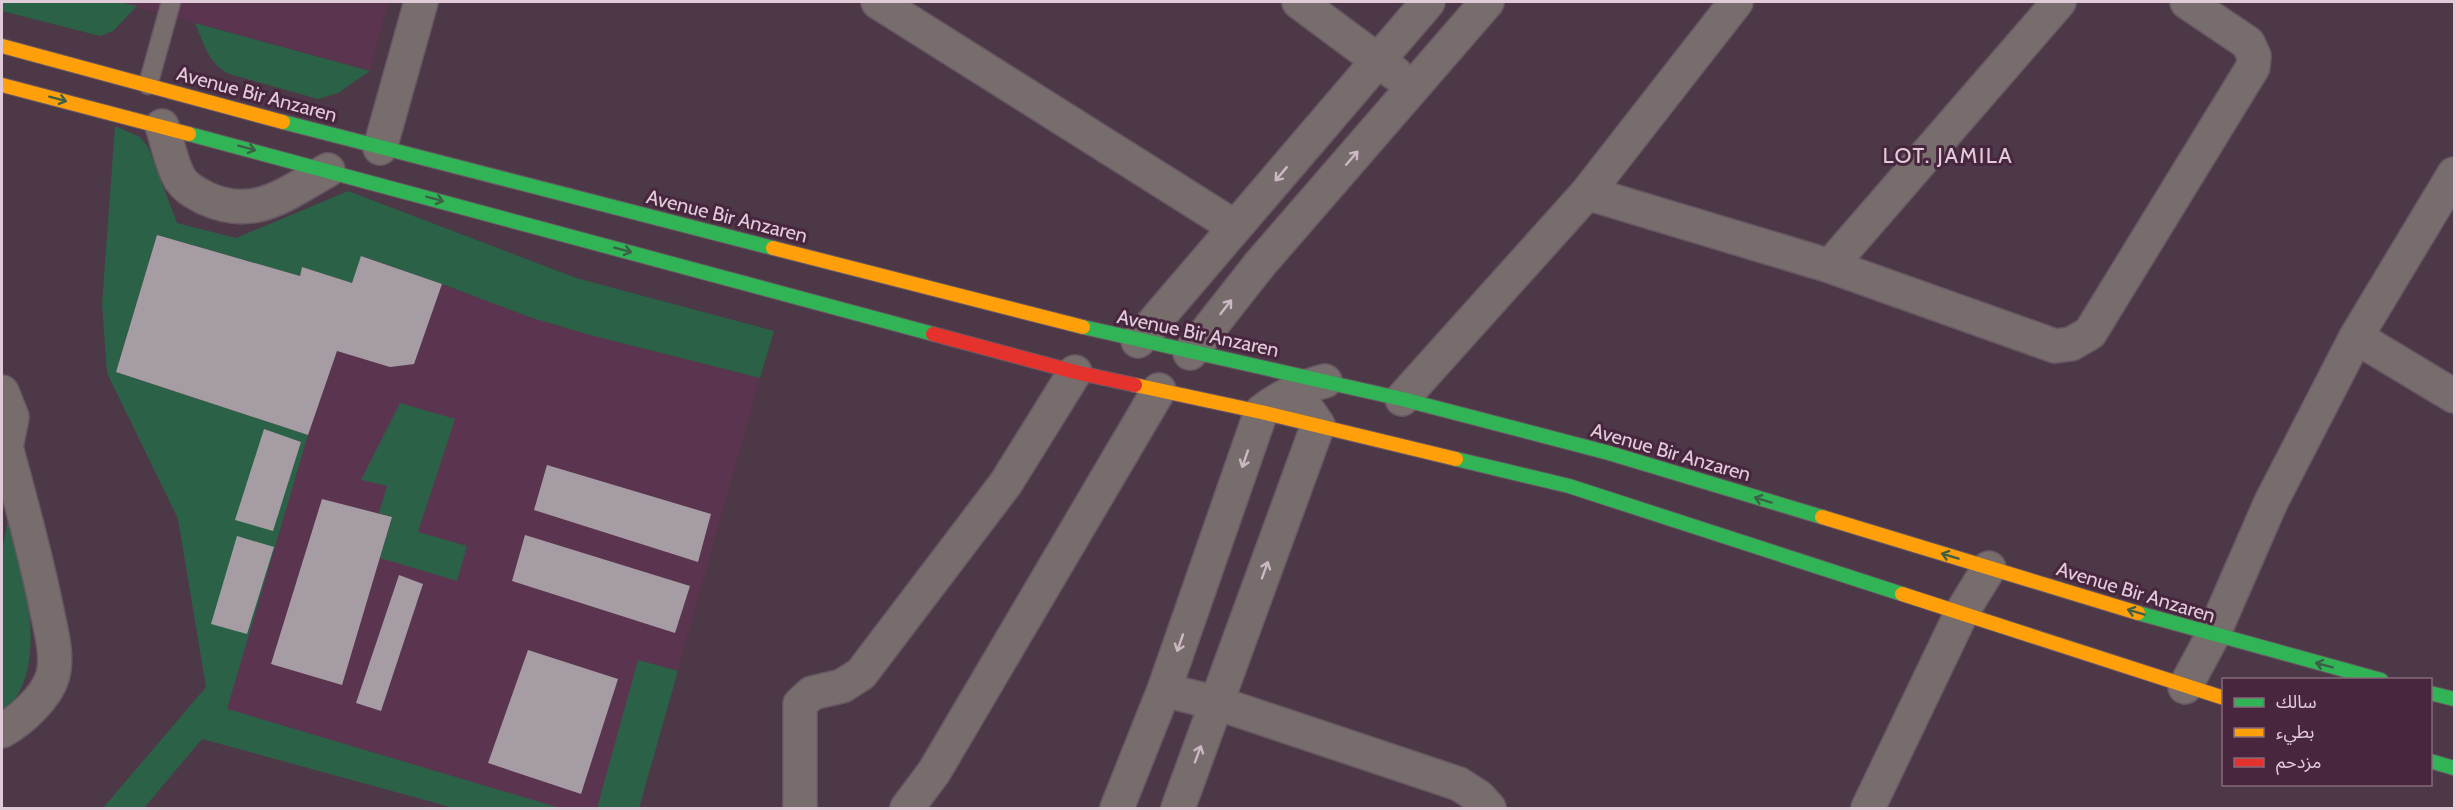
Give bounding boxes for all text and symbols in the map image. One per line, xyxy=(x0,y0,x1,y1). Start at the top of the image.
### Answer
street label: Avenue Bir Anzaren xyxy=(174,61,340,127)
one-way arrow xyxy=(48,94,67,106)
district label: LOT. JAMILA xyxy=(1883,142,2013,169)
one-way arrow xyxy=(237,143,256,155)
one-way arrow xyxy=(1345,151,1359,166)
one-way arrow xyxy=(1274,166,1288,181)
street label: Avenue Bir Anzaren xyxy=(644,184,810,248)
one-way arrow xyxy=(425,193,444,205)
one-way arrow xyxy=(614,244,633,256)
one-way arrow xyxy=(1220,299,1233,315)
street label: Avenue Bir Anzaren xyxy=(1115,304,1281,362)
street label: Avenue Bir Anzaren xyxy=(1588,418,1754,486)
one-way arrow xyxy=(1238,449,1249,468)
one-way arrow xyxy=(1754,494,1773,505)
one-way arrow xyxy=(1941,550,1960,561)
street label: Avenue Bir Anzaren xyxy=(2054,556,2218,628)
one-way arrow xyxy=(1260,562,1271,580)
one-way arrow xyxy=(2127,606,2146,617)
one-way arrow xyxy=(1174,633,1185,652)
one-way arrow xyxy=(2315,658,2334,670)
legend xyxy=(2222,678,2432,786)
text: سالك xyxy=(2276,691,2317,713)
text: بطيء xyxy=(2276,721,2314,745)
one-way arrow xyxy=(1194,745,1205,763)
text: مزدحم xyxy=(2276,751,2321,775)

